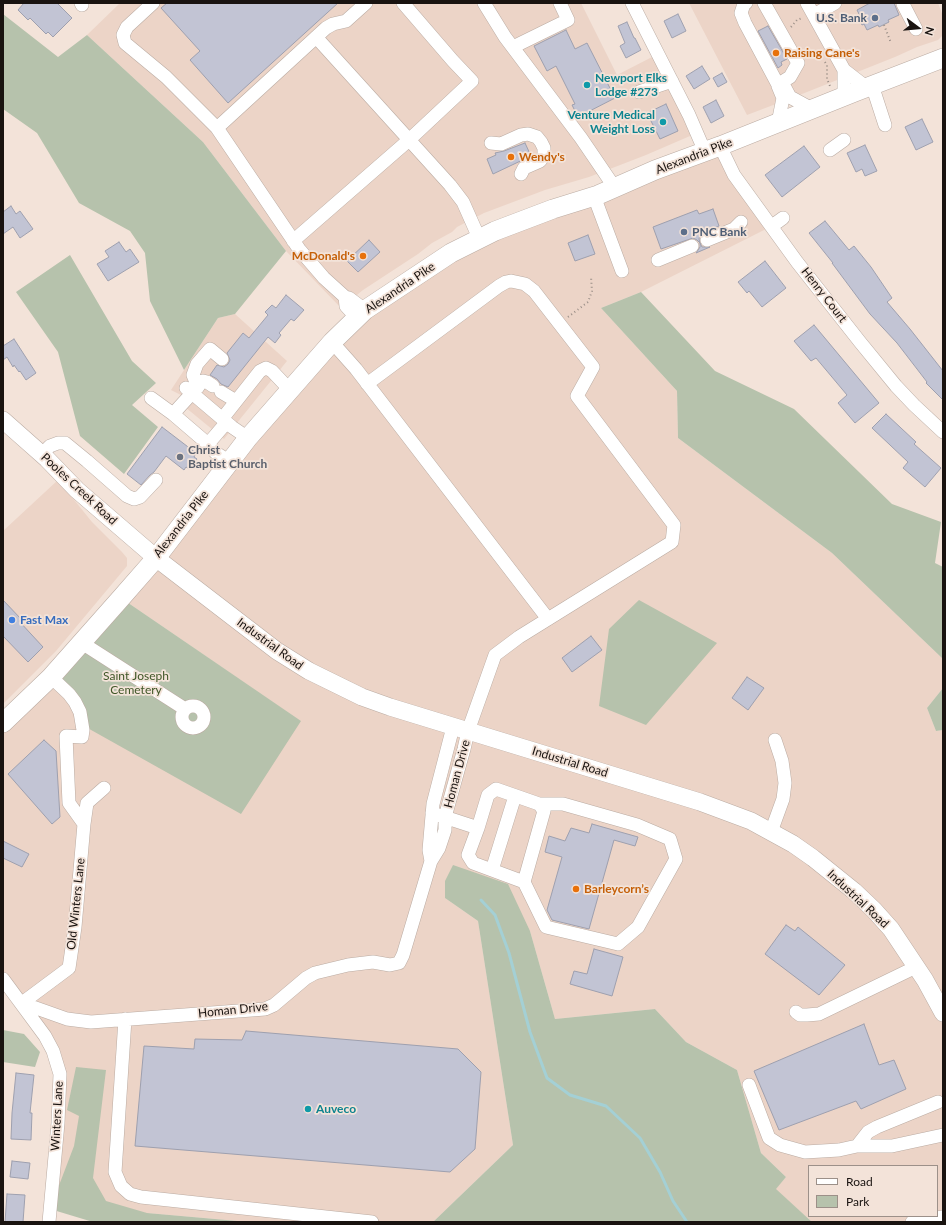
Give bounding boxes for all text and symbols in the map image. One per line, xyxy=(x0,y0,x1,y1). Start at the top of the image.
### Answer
north arrow xyxy=(898,8,938,48)
place label: U.S. Bank xyxy=(816,11,867,25)
marker: U.S. Bank xyxy=(870,13,880,23)
text: N xyxy=(923,26,937,37)
place label: Raising Cane's xyxy=(784,46,860,60)
marker: Raising Cane's xyxy=(771,48,781,58)
place label: Newport Elks Lodge #273 xyxy=(595,71,667,99)
marker: Newport Elks Lodge #273 xyxy=(582,80,592,90)
place label: Venture Medical Weight Loss xyxy=(567,108,655,136)
marker: Venture Medical Weight Loss xyxy=(658,117,668,127)
street label: Alexandria Pike xyxy=(654,135,734,177)
place label: Wendy's xyxy=(519,150,565,164)
marker: Wendy's xyxy=(506,152,516,162)
place label: PNC Bank xyxy=(692,225,747,239)
marker: PNC Bank xyxy=(679,227,689,237)
place label: McDonald's xyxy=(292,249,355,263)
marker: McDonald's xyxy=(358,251,368,261)
street label: Alexandria Pike xyxy=(362,259,438,317)
street label: Henry Court xyxy=(798,265,850,325)
place label: Christ Baptist Church xyxy=(188,443,267,471)
street label: Pooles Creek Road xyxy=(38,450,120,528)
marker: Christ Baptist Church xyxy=(175,452,185,462)
street label: Alexandria Pike xyxy=(150,488,212,560)
place label: Fast Max xyxy=(20,613,68,627)
marker: Fast Max xyxy=(7,615,17,625)
street label: Industrial Road xyxy=(234,615,306,673)
park label: Saint Joseph Cemetery xyxy=(103,669,169,697)
street label: Homan Drive xyxy=(441,738,473,810)
street label: Industrial Road xyxy=(530,744,610,780)
street label: Old Winters Lane xyxy=(64,857,88,951)
street label: Industrial Road xyxy=(824,867,892,931)
place label: Barleycorn’s xyxy=(584,882,649,896)
marker: Barleycorn’s xyxy=(571,884,581,894)
street label: Homan Drive xyxy=(197,999,269,1021)
street label: Winters Lane xyxy=(48,1081,66,1151)
place label: Auveco xyxy=(316,1102,356,1116)
marker: Auveco xyxy=(303,1104,313,1114)
legend xyxy=(808,1165,938,1217)
text: Road xyxy=(846,1174,873,1189)
text: Park xyxy=(846,1194,869,1209)

